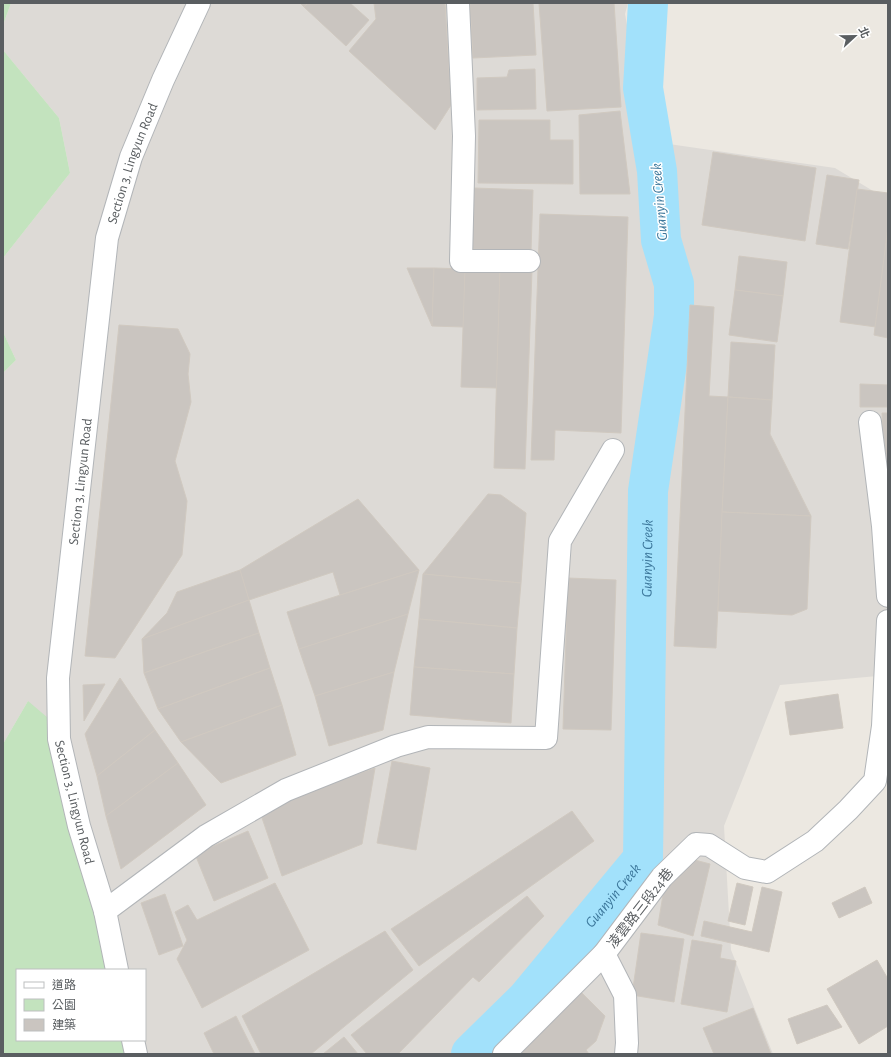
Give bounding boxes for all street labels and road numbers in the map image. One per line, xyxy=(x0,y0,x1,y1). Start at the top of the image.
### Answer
street label: Section 3, Lingyun Road xyxy=(106,101,161,226)
street label: Section 3, Lingyun Road xyxy=(67,418,95,546)
street label: Section 3, Lingyun Road xyxy=(52,739,96,866)
street label: 凌雲路三段24巷 xyxy=(605,865,676,951)

